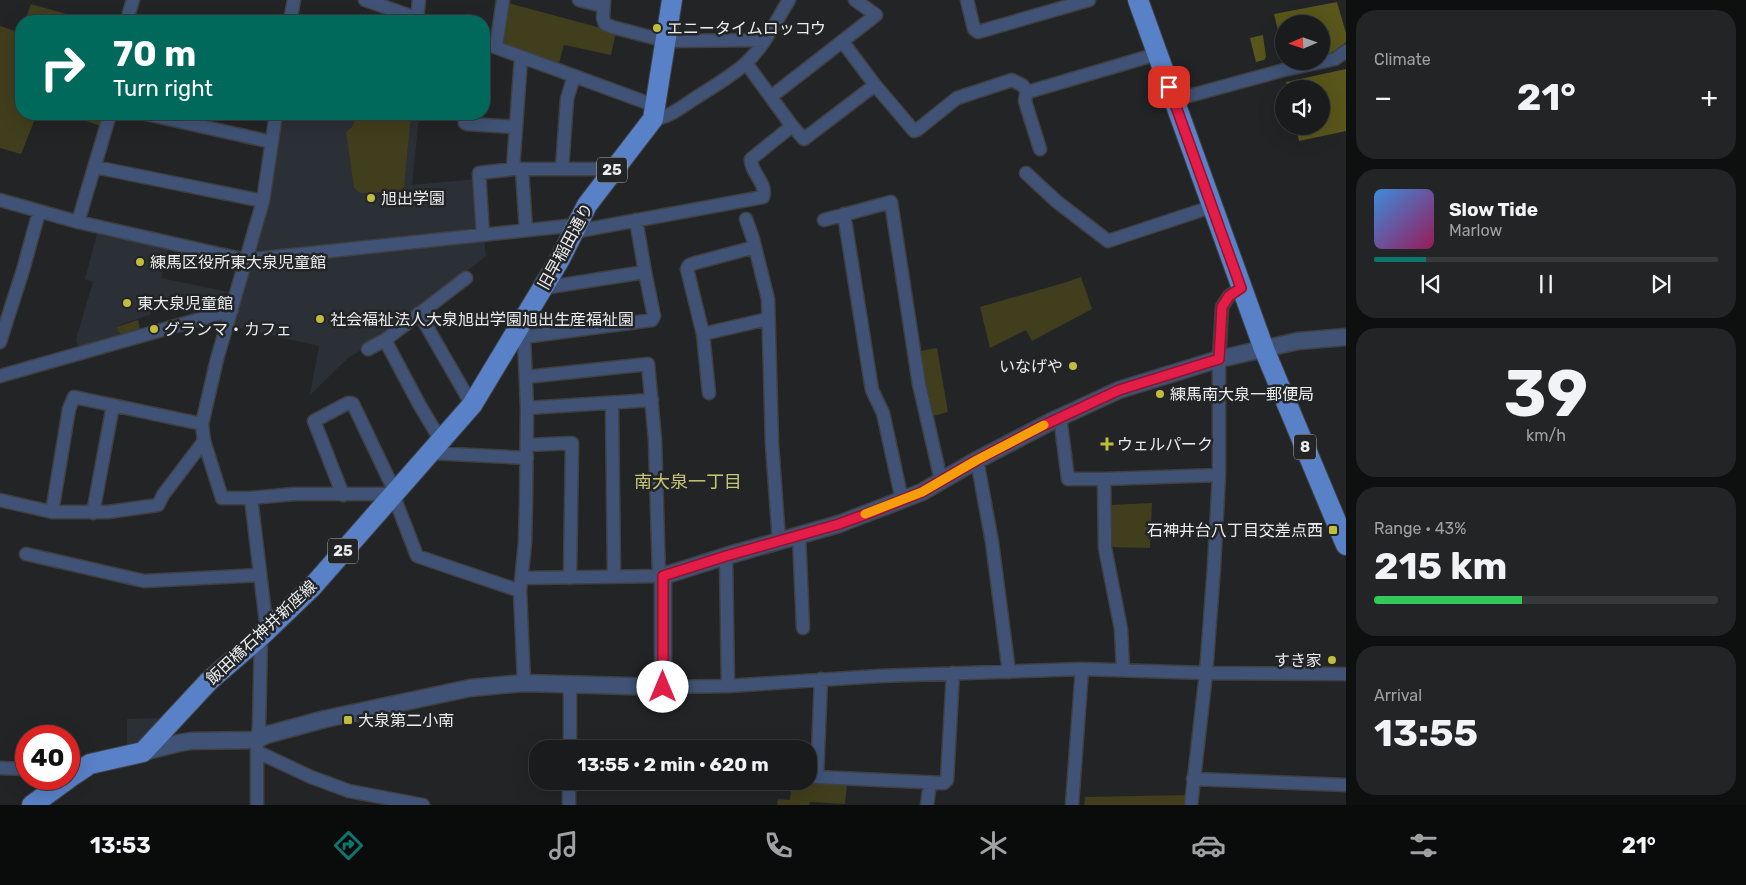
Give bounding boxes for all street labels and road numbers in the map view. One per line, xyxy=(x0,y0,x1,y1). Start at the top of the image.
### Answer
road number: 25 xyxy=(597,158,627,182)
street label: 旧早稲田通り xyxy=(534,200,597,293)
road number: 8 xyxy=(1294,434,1316,460)
road number: 25 xyxy=(328,538,358,564)
street label: 飯田橋石神井新座線 xyxy=(202,576,320,688)

